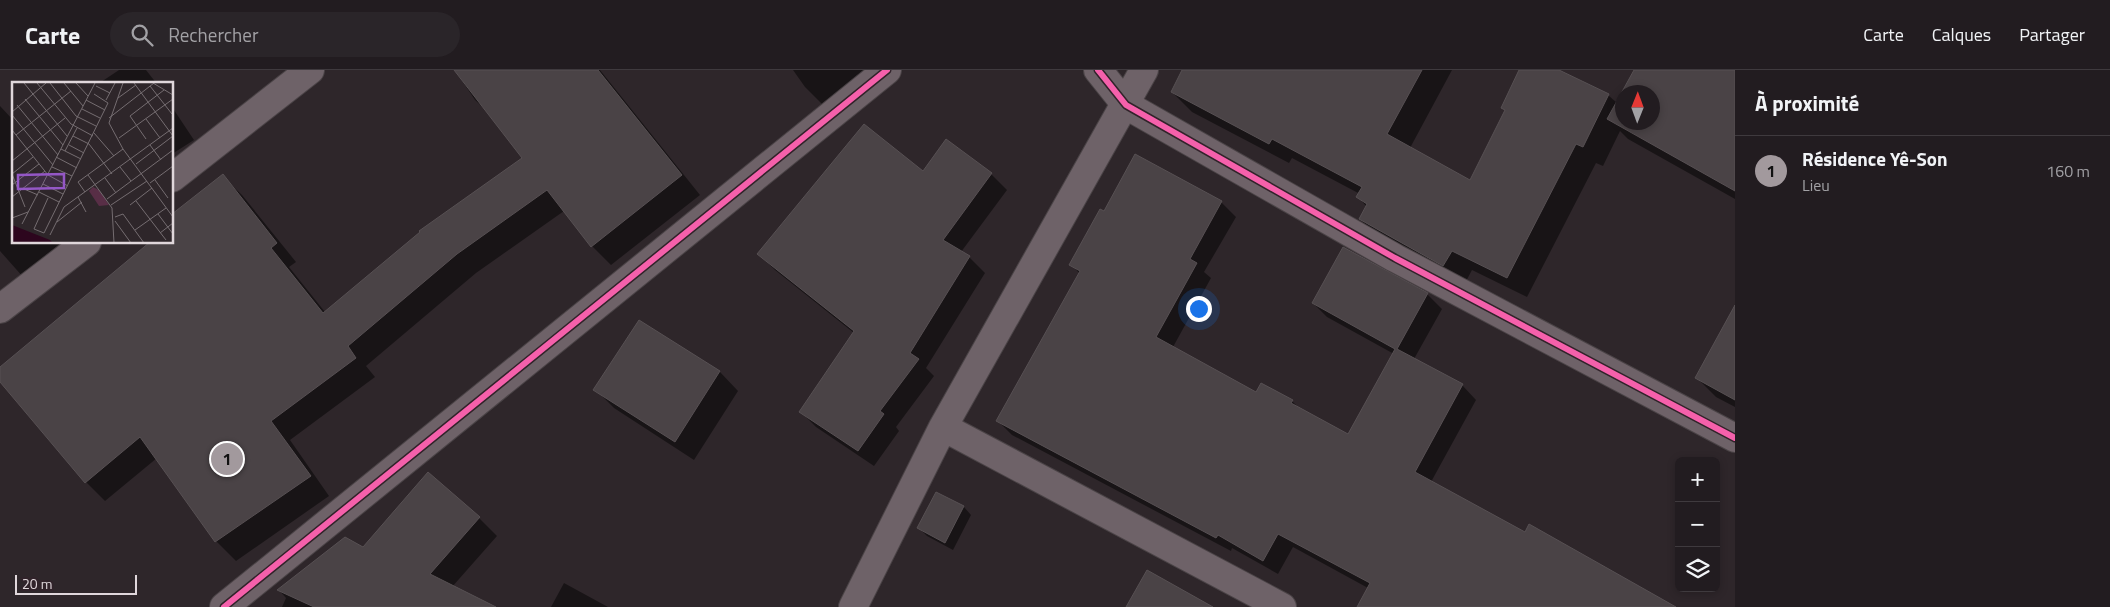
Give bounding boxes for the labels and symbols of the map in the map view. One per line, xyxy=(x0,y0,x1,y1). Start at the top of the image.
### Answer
inset map xyxy=(12,82,174,244)
north arrow xyxy=(1615,85,1660,130)
your location xyxy=(1186,296,1212,322)
pin: 1 xyxy=(211,440,243,478)
scale bar xyxy=(15,572,138,595)

